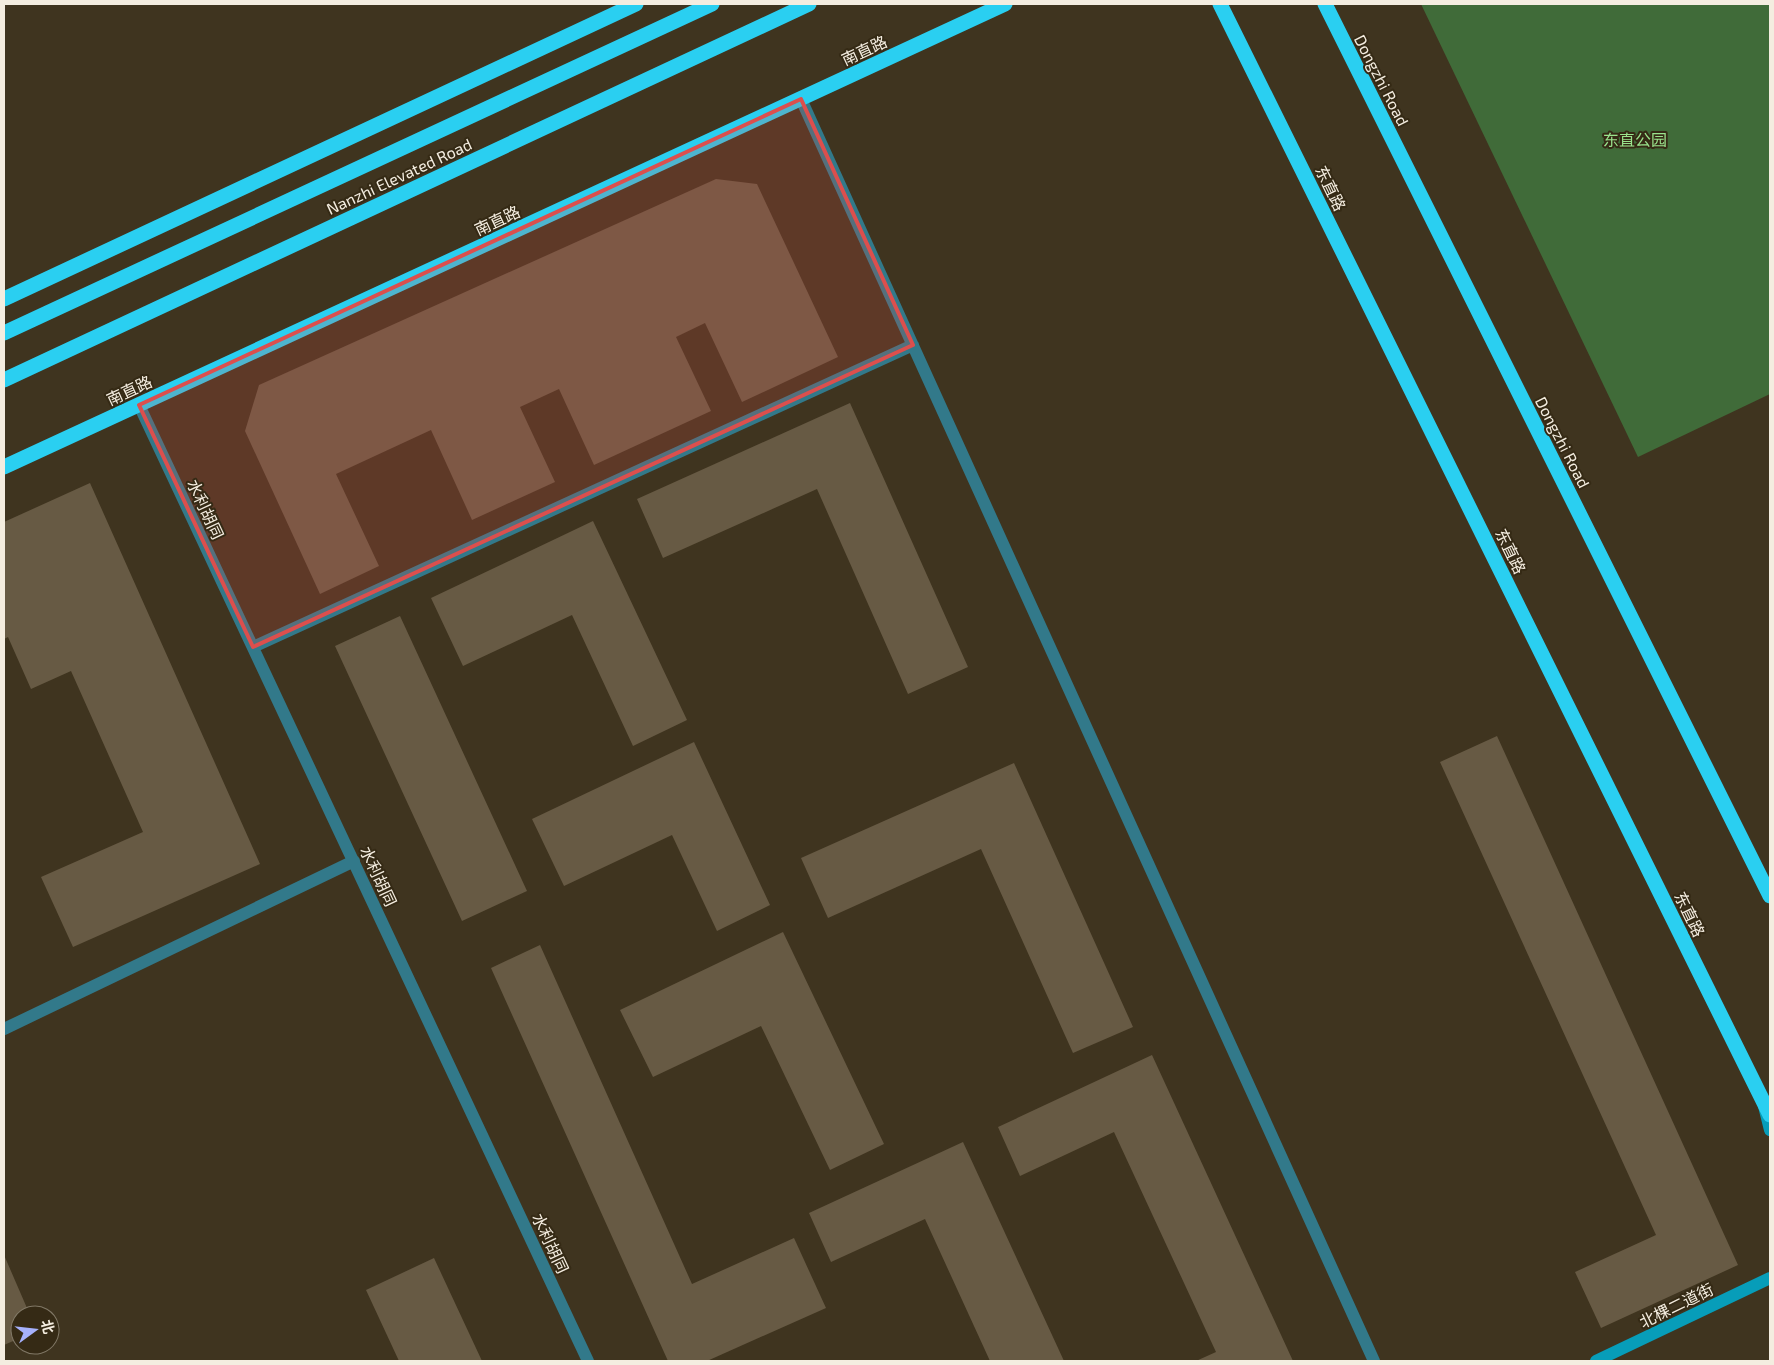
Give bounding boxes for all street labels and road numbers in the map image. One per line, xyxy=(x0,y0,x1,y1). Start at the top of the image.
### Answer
street label: 南直路 xyxy=(838,31,890,69)
street label: Dongzhi Road xyxy=(1351,31,1413,129)
street label: Nanzhi Elevated Road xyxy=(323,134,475,218)
street label: 东直路 xyxy=(1312,162,1350,214)
street label: 南直路 xyxy=(471,201,523,239)
street label: 南直路 xyxy=(103,371,155,409)
street label: Dongzhi Road xyxy=(1532,393,1594,491)
street label: 水利胡同 xyxy=(184,476,228,542)
street label: 东直路 xyxy=(1492,525,1530,577)
street label: 水利胡同 xyxy=(357,843,401,909)
street label: 东直路 xyxy=(1671,888,1709,940)
street label: 水利胡同 xyxy=(529,1210,573,1276)
street label: 北棵二道街 xyxy=(1636,1279,1716,1331)

